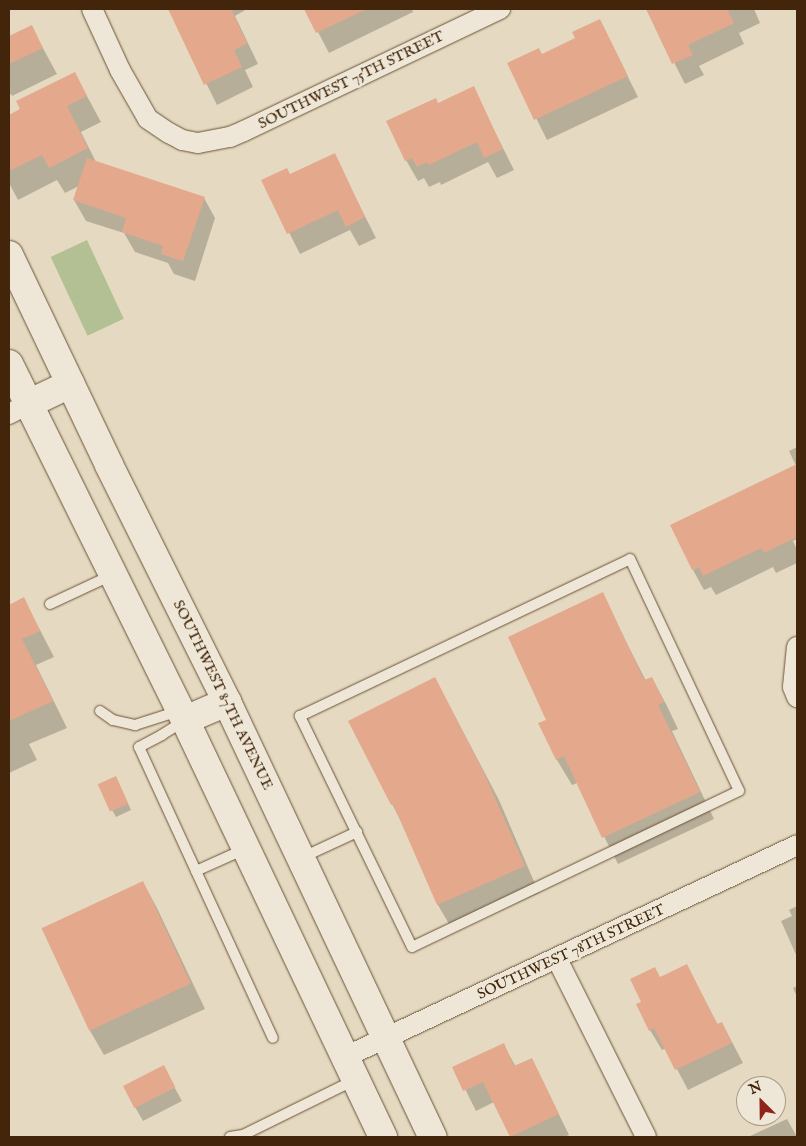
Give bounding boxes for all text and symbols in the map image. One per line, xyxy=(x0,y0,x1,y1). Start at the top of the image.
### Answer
street label: SOUTHWEST 75TH STREET xyxy=(255,27,447,133)
street label: SOUTHWEST 87TH AVENUE xyxy=(169,597,277,793)
street label: SOUTHWEST 78TH STREET xyxy=(474,901,668,1003)
north arrow xyxy=(736,1076,786,1126)
text: N xyxy=(746,1077,765,1099)

